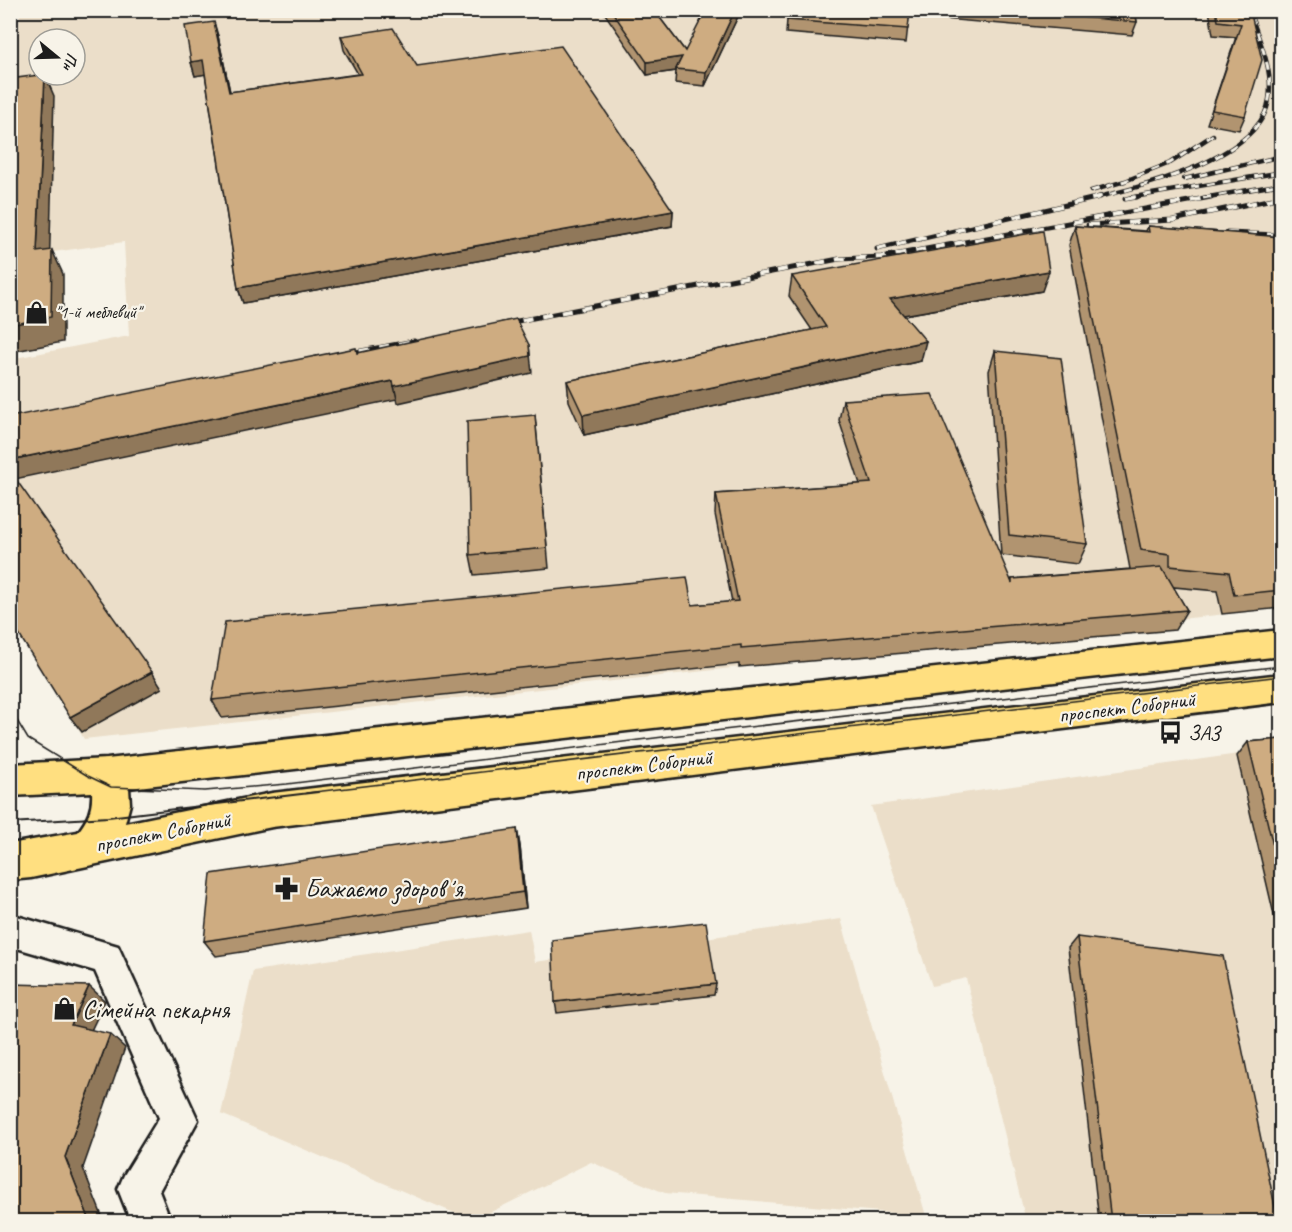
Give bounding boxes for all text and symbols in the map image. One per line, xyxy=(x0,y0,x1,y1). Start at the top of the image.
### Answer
north arrow xyxy=(27,27,87,87)
text: Пн xyxy=(58,50,82,74)
shop icon: "1-й меблевий" xyxy=(24,299,50,325)
place label: "1-й меблевий" xyxy=(55,301,144,323)
street label: проспект Соборний xyxy=(1057,686,1198,728)
bus stop icon: ЗАЗ xyxy=(1157,720,1183,746)
place label: ЗАЗ xyxy=(1188,720,1223,746)
street label: проспект Соборний xyxy=(574,744,715,786)
street label: проспект Соборний xyxy=(93,806,234,858)
place label: Бажаємо здоровʼя xyxy=(305,872,465,905)
pharmacy icon: Бажаємо здоровʼя xyxy=(274,875,300,901)
place label: Сімейна пекарня xyxy=(82,993,231,1026)
shop icon: Сімейна пекарня xyxy=(51,996,77,1022)

